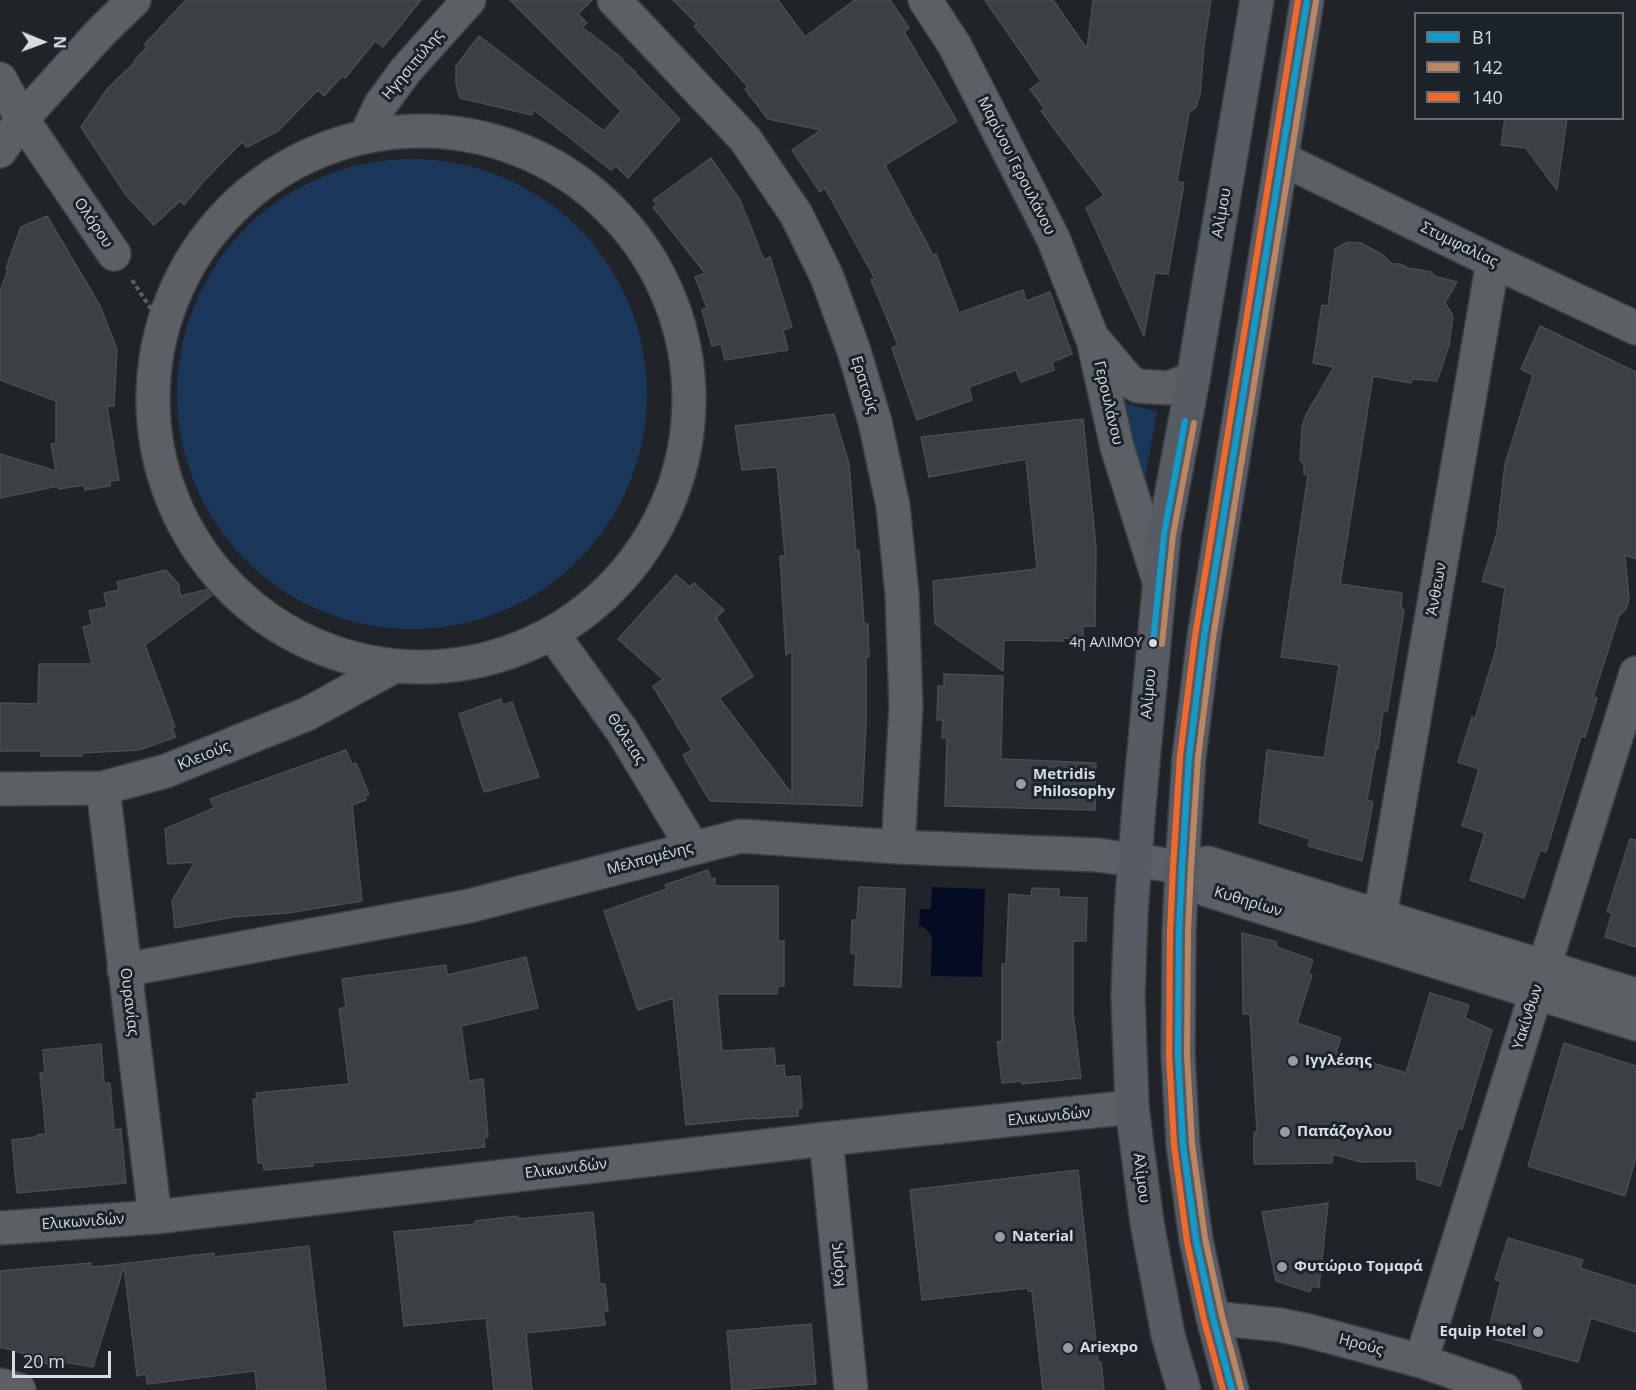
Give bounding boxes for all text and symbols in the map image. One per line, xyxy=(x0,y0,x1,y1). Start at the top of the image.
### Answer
north arrow xyxy=(12,12,72,72)
legend xyxy=(1414,12,1624,120)
text: Β1 xyxy=(1472,25,1494,49)
street label: Ηγησιπύλης xyxy=(379,26,447,104)
text: N xyxy=(49,36,71,49)
text: 142 xyxy=(1472,55,1503,79)
text: 140 xyxy=(1472,85,1503,109)
street label: Μαρίνου Γερουλάνου xyxy=(973,94,1059,238)
street label: Αλίμου xyxy=(1209,187,1235,239)
street label: Ολόρου xyxy=(70,195,116,251)
street label: Στυμφαλίας xyxy=(1418,219,1500,271)
street label: Ερατούς xyxy=(847,354,881,416)
street label: Γερουλάνου xyxy=(1090,359,1126,447)
street label: Άνθεων xyxy=(1424,561,1450,617)
place label: 4η ΑΛΙΜΟΥ xyxy=(1069,635,1142,651)
marker: 4η ΑΛΙΜΟΥ xyxy=(1147,637,1159,649)
street label: Αλίμου xyxy=(1138,668,1160,720)
street label: Θάλειας xyxy=(603,710,649,768)
street label: Κλειούς xyxy=(175,737,233,775)
place label: Metridis Philosophy xyxy=(1033,766,1115,801)
marker: Metridis Philosophy xyxy=(1014,777,1028,791)
street label: Μελπομένης xyxy=(605,839,695,879)
street label: Κυθηρίων xyxy=(1212,883,1284,921)
street label: Ουρανίας xyxy=(116,967,142,1037)
street label: Υακίνθων xyxy=(1509,982,1547,1052)
place label: Ιγγλέσης xyxy=(1305,1052,1372,1070)
marker: Ιγγλέσης xyxy=(1286,1054,1300,1068)
street label: Ελικωνιδών xyxy=(1007,1104,1091,1130)
place label: Παπάζογλου xyxy=(1297,1123,1392,1141)
marker: Παπάζογλου xyxy=(1278,1125,1292,1139)
street label: Αλίμου xyxy=(1129,1152,1153,1204)
street label: Ελικωνιδών xyxy=(524,1155,608,1183)
street label: Ελικωνιδών xyxy=(41,1210,125,1234)
place label: Naterial xyxy=(1012,1228,1074,1246)
marker: Naterial xyxy=(993,1230,1007,1244)
street label: Κόρης xyxy=(827,1242,849,1288)
place label: Φυτώριο Τομαρά xyxy=(1294,1258,1423,1276)
marker: Φυτώριο Τομαρά xyxy=(1275,1260,1289,1274)
place label: Equip Hotel xyxy=(1440,1323,1526,1341)
marker: Equip Hotel xyxy=(1531,1325,1545,1339)
street label: Ηρούς xyxy=(1337,1330,1385,1360)
scale bar xyxy=(15,1339,114,1377)
place label: Ariexpo xyxy=(1080,1339,1138,1357)
marker: Ariexpo xyxy=(1061,1341,1075,1355)
text: 20 m xyxy=(23,1349,65,1373)

